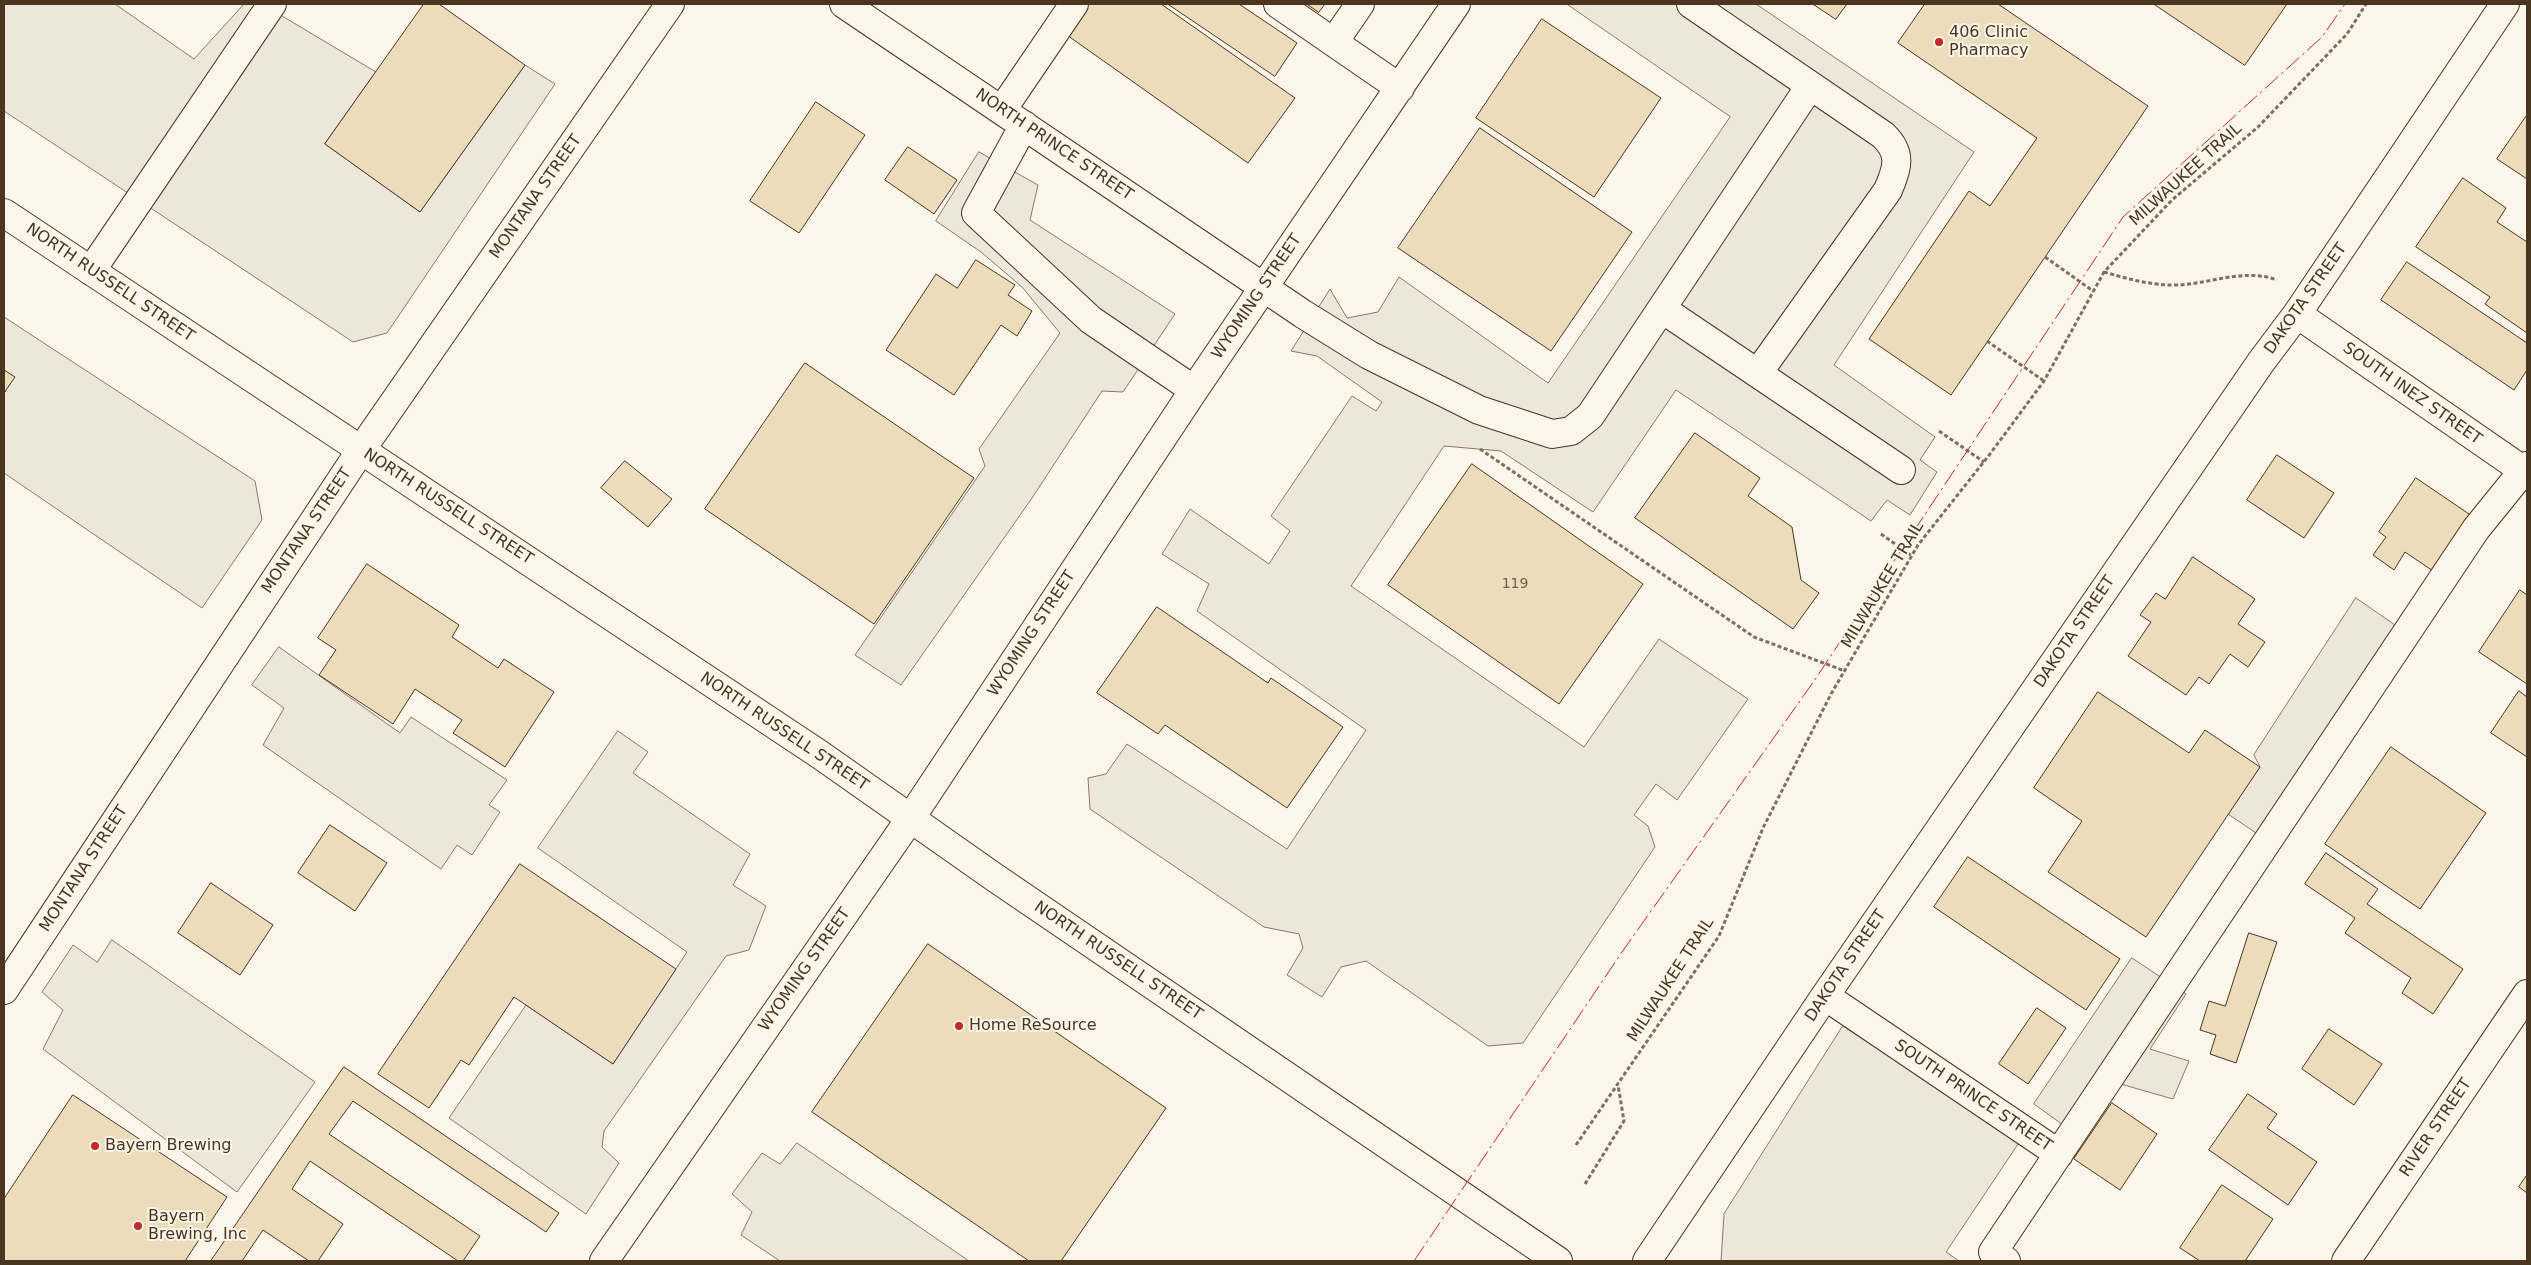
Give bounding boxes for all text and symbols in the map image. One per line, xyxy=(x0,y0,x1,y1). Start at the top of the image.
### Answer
place label: 406 Clinic Pharmacy xyxy=(1949,23,2029,61)
marker: 406 Clinic Pharmacy xyxy=(1933,36,1945,48)
street label: NORTH PRINCE STREET xyxy=(971,85,1137,205)
street label: MILWAUKEE TRAIL xyxy=(2126,120,2246,230)
street label: MONTANA STREET xyxy=(486,131,586,263)
street label: NORTH RUSSELL STREET xyxy=(22,220,198,346)
street label: WYOMING STREET xyxy=(1208,231,1306,363)
street label: DAKOTA STREET xyxy=(2261,240,2351,358)
street label: SOUTH INEZ STREET xyxy=(2339,339,2485,449)
street label: NORTH RUSSELL STREET xyxy=(359,445,537,569)
street label: MONTANA STREET xyxy=(258,465,356,597)
street label: MILWAUKEE TRAIL xyxy=(1838,518,1928,652)
street label: WYOMING STREET xyxy=(984,567,1080,701)
street label: DAKOTA STREET xyxy=(2030,572,2120,692)
house number: 119 xyxy=(1502,576,1528,592)
street label: NORTH RUSSELL STREET xyxy=(696,669,872,795)
street label: MONTANA STREET xyxy=(36,802,132,936)
street label: NORTH RUSSELL STREET xyxy=(1030,898,1206,1024)
street label: WYOMING STREET xyxy=(755,905,855,1035)
street label: DAKOTA STREET xyxy=(1801,906,1891,1026)
street label: MILWAUKEE TRAIL xyxy=(1624,914,1718,1046)
place label: Home ReSource xyxy=(969,1016,1097,1036)
marker: Home ReSource xyxy=(953,1020,965,1032)
street label: SOUTH PRINCE STREET xyxy=(1890,1036,2056,1156)
street label: RIVER STREET xyxy=(2396,1075,2476,1181)
place label: Bayern Brewing xyxy=(105,1136,231,1156)
marker: Bayern Brewing xyxy=(89,1140,101,1152)
place label: Bayern Brewing, Inc xyxy=(148,1207,247,1245)
marker: Bayern Brewing, Inc xyxy=(132,1220,144,1232)

